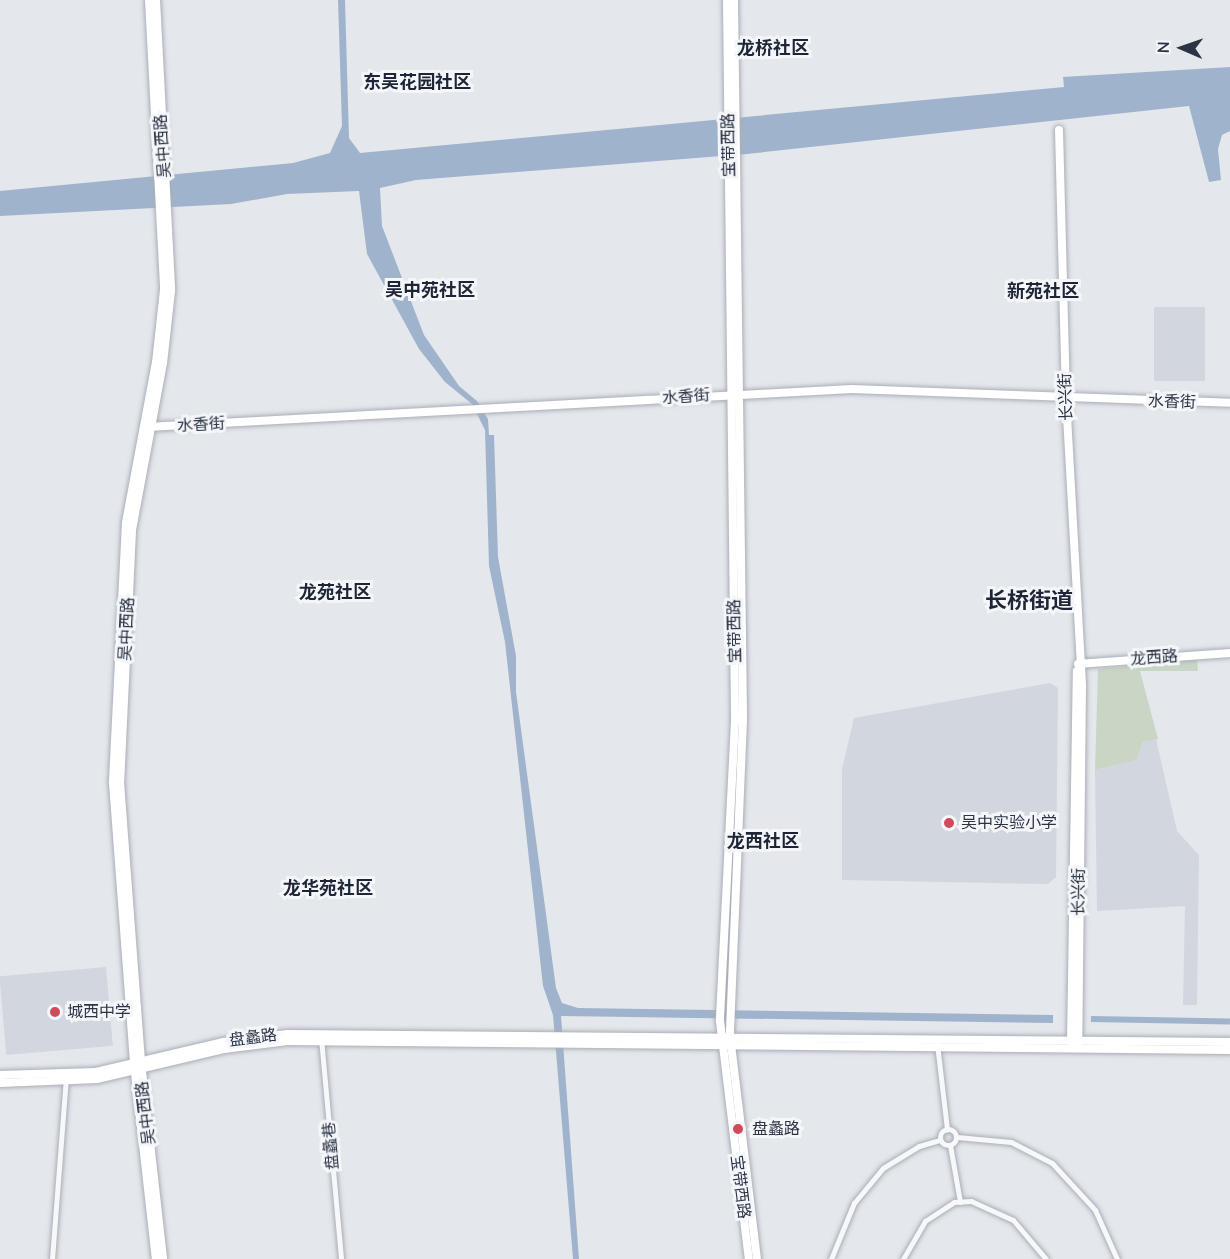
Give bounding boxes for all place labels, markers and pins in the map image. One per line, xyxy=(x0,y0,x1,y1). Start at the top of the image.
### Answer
place label: 吴中实验小学 xyxy=(961,813,1057,833)
marker: 吴中实验小学 xyxy=(942,816,956,830)
place label: 城西中学 xyxy=(67,1002,131,1022)
marker: 城西中学 xyxy=(48,1005,62,1019)
place label: 盘蠡路 xyxy=(752,1119,800,1139)
marker: 盘蠡路 xyxy=(729,1120,747,1138)

